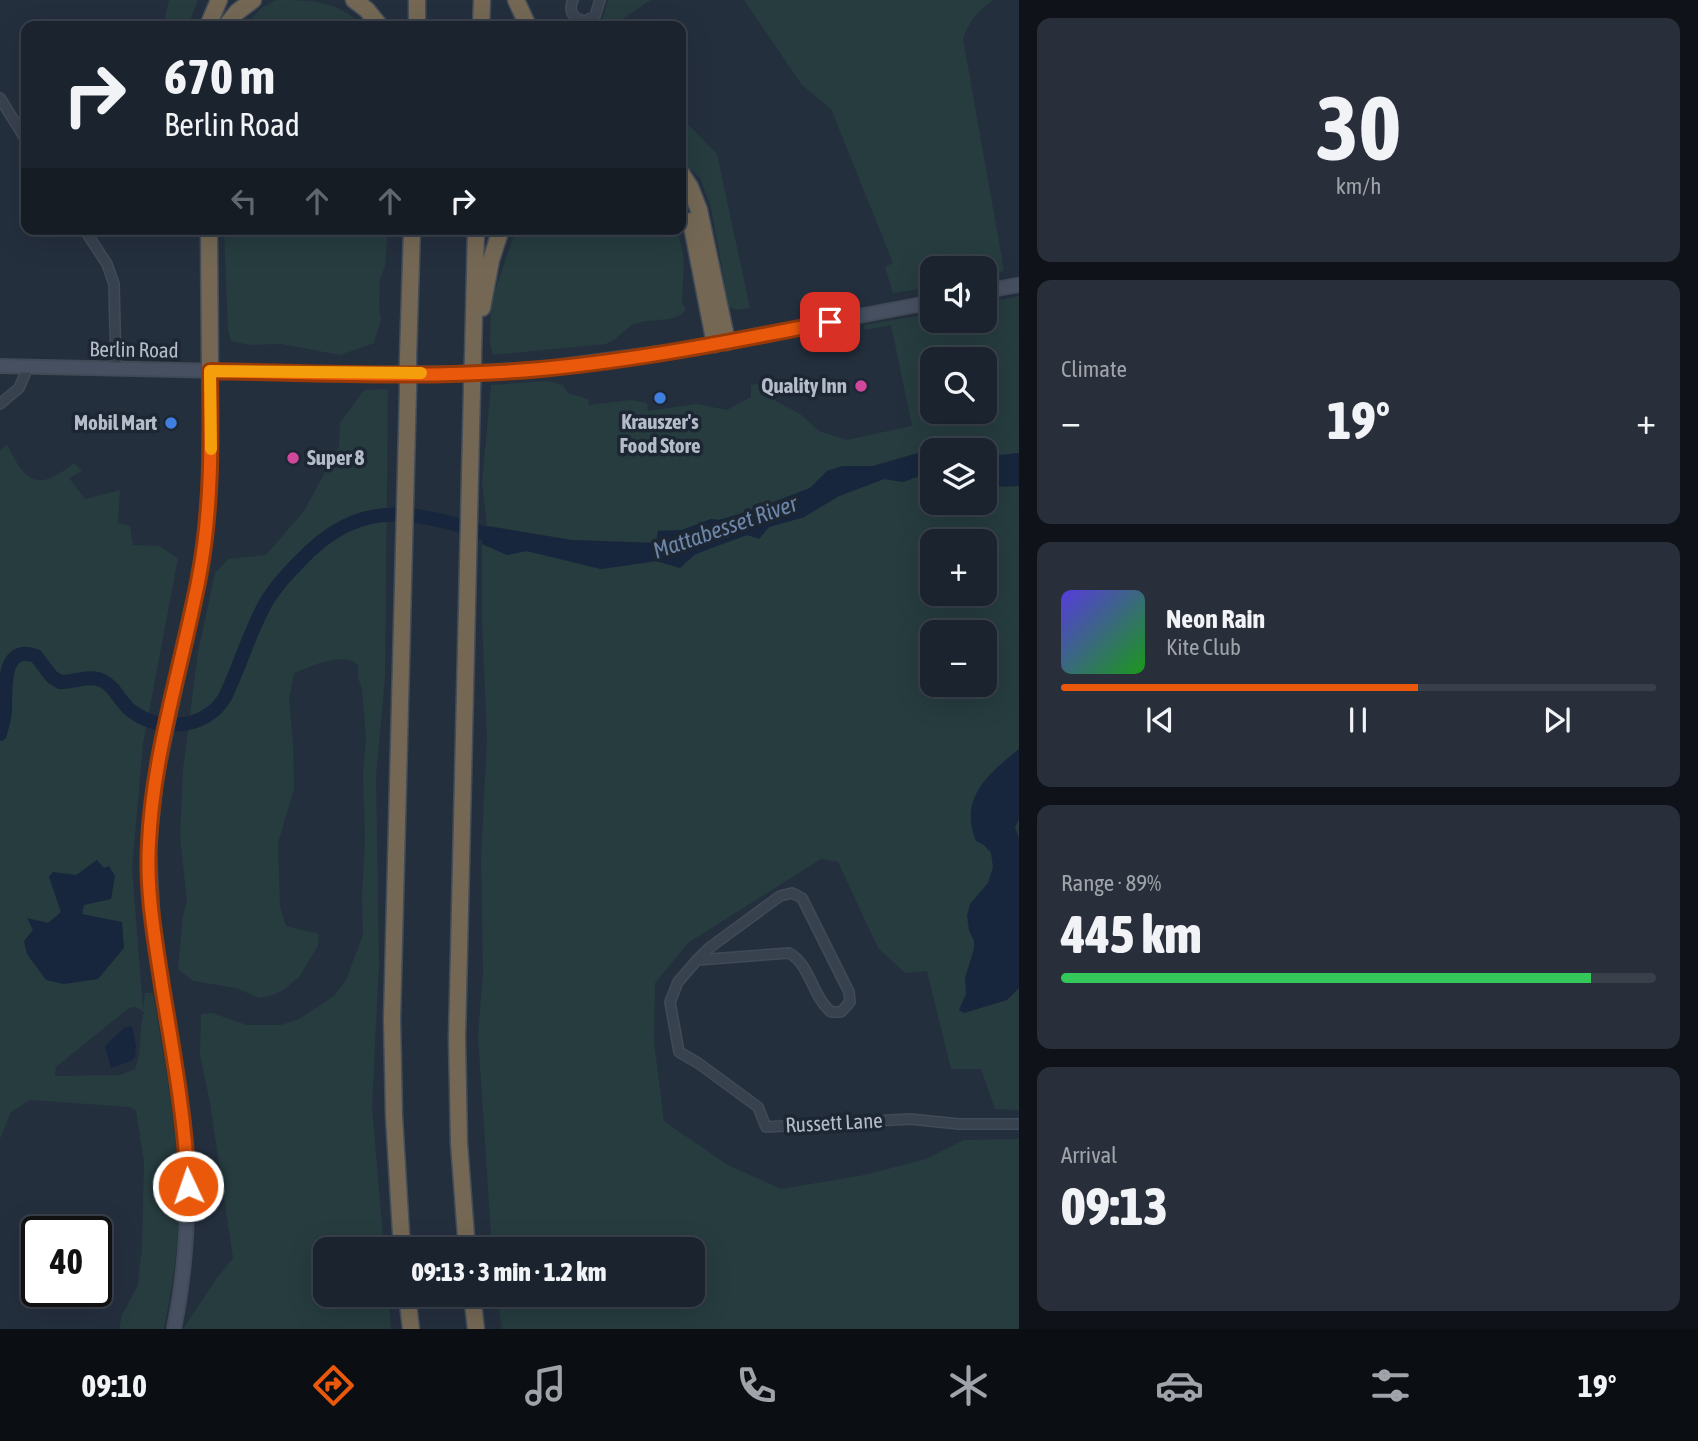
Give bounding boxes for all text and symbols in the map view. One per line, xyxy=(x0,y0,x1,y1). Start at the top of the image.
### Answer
text: 670 m xyxy=(164,48,275,104)
icon: right xyxy=(49,49,140,140)
text: 30 xyxy=(1316,75,1401,179)
text: Berlin Road xyxy=(164,106,300,143)
text: km/h xyxy=(1336,173,1381,199)
icon: left xyxy=(225,182,263,220)
icon: ahead xyxy=(298,182,336,220)
icon: ahead xyxy=(371,182,409,220)
icon: right xyxy=(444,182,482,220)
map controls xyxy=(920,256,997,697)
button: sound xyxy=(920,256,997,333)
pin xyxy=(800,292,860,352)
icon: arrive xyxy=(811,303,849,341)
street label: Berlin Road xyxy=(89,336,179,362)
button: search xyxy=(920,347,997,424)
text: Climate xyxy=(1061,356,1127,382)
place label: Quality Inn xyxy=(761,373,847,397)
marker: Quality Inn xyxy=(853,378,869,394)
marker: Krauszer's Food Store xyxy=(652,390,668,406)
text: 19° xyxy=(1327,390,1390,450)
text: − xyxy=(1061,399,1081,442)
text: + xyxy=(1636,399,1656,442)
place label: Krauszer's Food Store xyxy=(620,409,700,457)
place label: Mobil Mart xyxy=(74,410,157,434)
marker: Mobil Mart xyxy=(163,415,179,431)
button: layers xyxy=(920,438,997,515)
place label: Super 8 xyxy=(307,445,365,469)
marker: Super 8 xyxy=(285,450,301,466)
water label: Mattabesset River xyxy=(649,490,802,564)
button: + xyxy=(920,529,997,606)
text: Neon Rain xyxy=(1166,604,1265,634)
button: − xyxy=(920,620,997,697)
text: Kite Club xyxy=(1166,634,1241,660)
icon: previous xyxy=(1141,701,1179,739)
icon: pause xyxy=(1339,701,1377,739)
icon: next xyxy=(1538,701,1576,739)
text: Range · 89% xyxy=(1061,870,1161,896)
text: 445 km xyxy=(1061,904,1202,964)
street label: Russett Lane xyxy=(785,1107,883,1137)
text: Arrival xyxy=(1061,1142,1117,1168)
position arrow xyxy=(151,1149,225,1223)
text: 09:13 xyxy=(1061,1176,1168,1236)
speed limit sign: 40 xyxy=(21,1216,112,1307)
text: 09:13 · 3 min · 1.2 km xyxy=(412,1257,606,1287)
icon: directions xyxy=(309,1361,358,1410)
icon: music xyxy=(521,1361,570,1410)
icon: phone xyxy=(732,1361,781,1410)
icon: climate xyxy=(944,1361,993,1410)
icon: car xyxy=(1155,1361,1204,1410)
icon: filters xyxy=(1366,1361,1415,1410)
text: 09:10 xyxy=(81,1367,147,1404)
text: 19° xyxy=(1578,1367,1617,1404)

